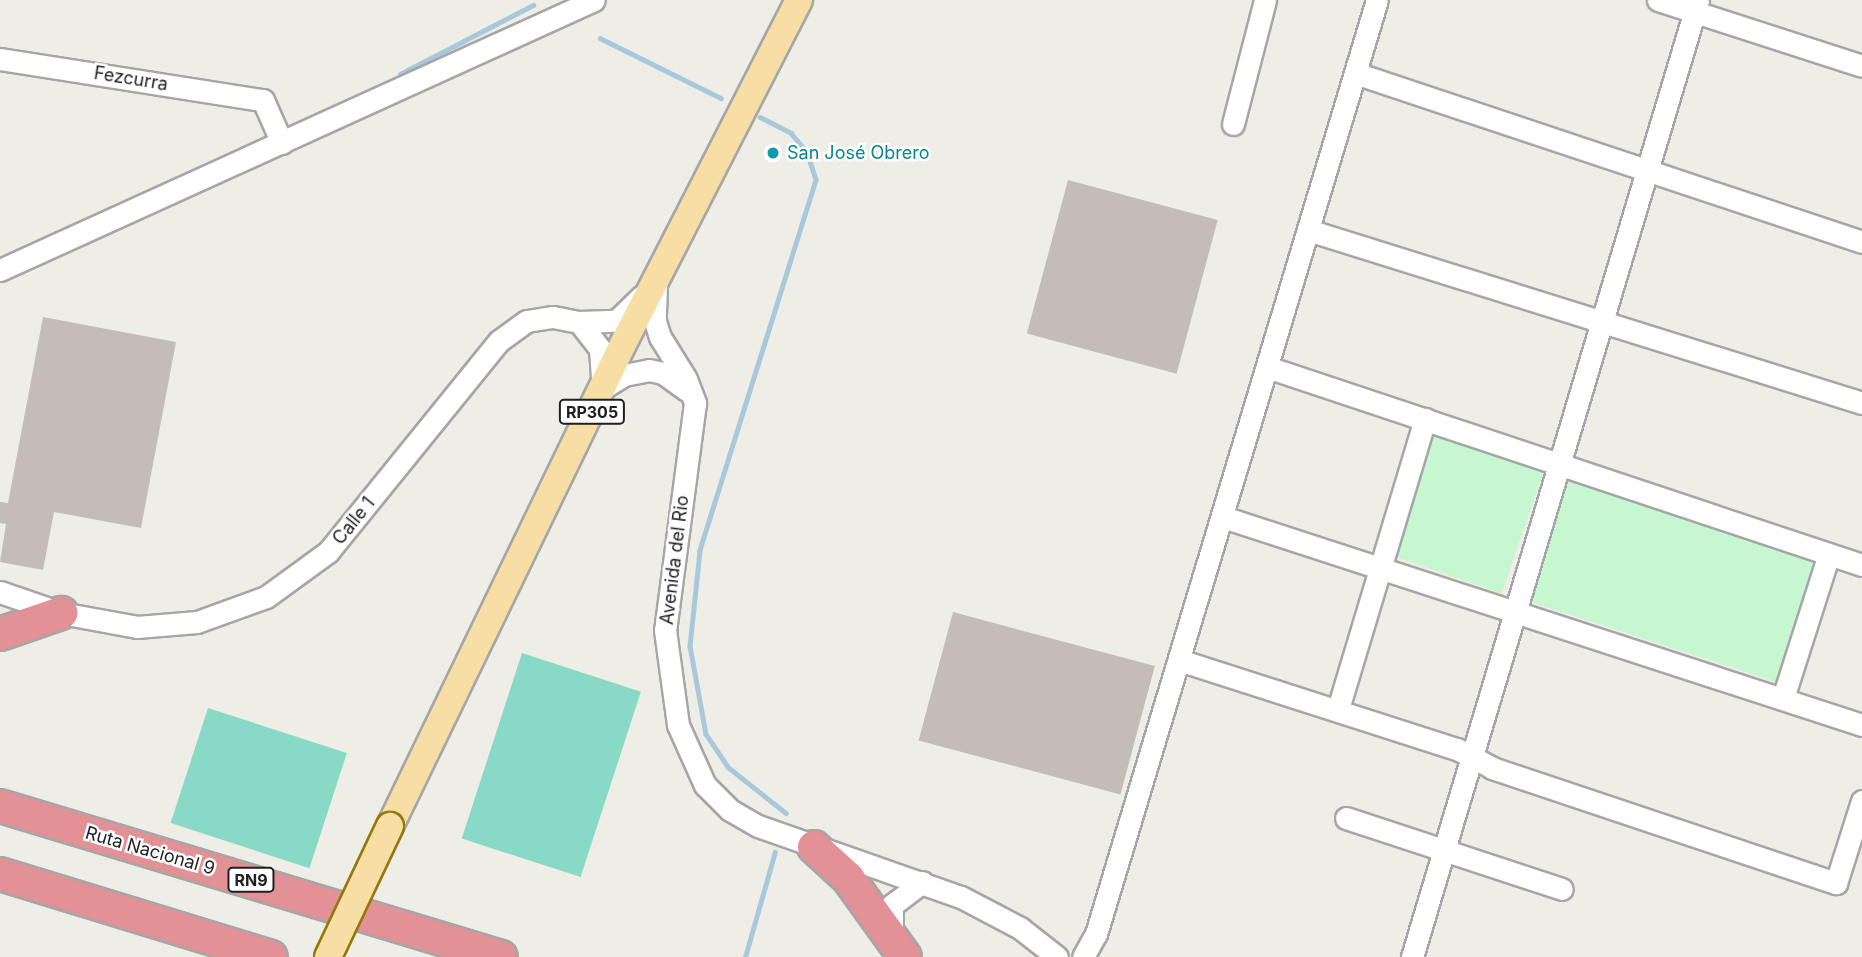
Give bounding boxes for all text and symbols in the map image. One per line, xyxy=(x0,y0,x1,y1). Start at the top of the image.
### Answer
street label: Fezcurra xyxy=(92,62,170,96)
place label: San José Obrero xyxy=(787,142,930,164)
marker: San José Obrero xyxy=(765,145,781,161)
road number: RP305 xyxy=(559,400,625,424)
street label: Calle 1 xyxy=(328,493,380,549)
street label: Avenida del Rio xyxy=(656,494,694,626)
street label: Ruta Nacional 9 xyxy=(83,822,217,880)
road number: RN9 xyxy=(226,867,276,892)

